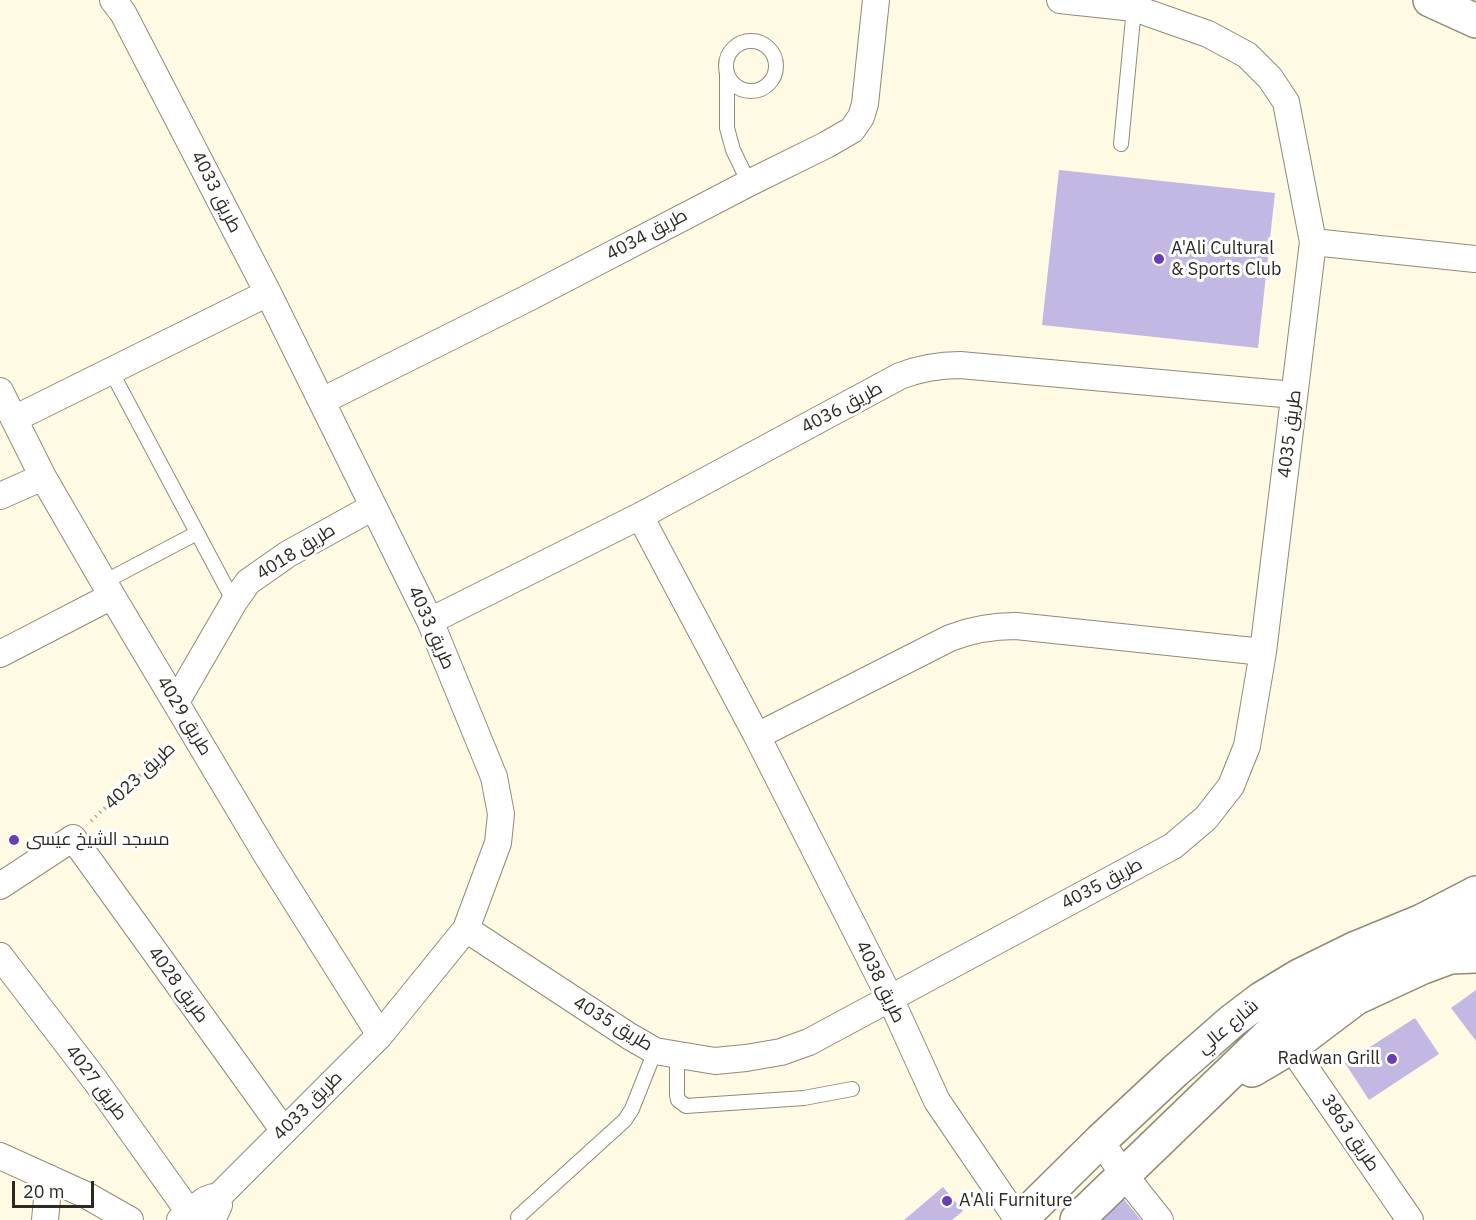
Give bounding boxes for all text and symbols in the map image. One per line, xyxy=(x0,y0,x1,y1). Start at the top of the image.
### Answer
street label: طريق 4033 xyxy=(186,148,246,236)
street label: طريق 4034 xyxy=(603,205,691,265)
place label: A'Ali Cultural & Sports Club xyxy=(1171,238,1281,280)
marker: A'Ali Cultural & Sports Club xyxy=(1152,252,1166,266)
street label: طريق 4036 xyxy=(798,378,886,438)
street label: طريق 4035 xyxy=(1274,389,1306,479)
street label: طريق 4018 xyxy=(253,519,339,585)
street label: طريق 4033 xyxy=(403,583,459,673)
street label: طريق 4029 xyxy=(152,672,216,760)
street label: طريق 4023 xyxy=(100,738,180,814)
place label: مسجد الشيخ عيسى xyxy=(26,829,169,851)
marker: مسجد الشيخ عيسى xyxy=(7,833,21,847)
street label: طريق 4035 xyxy=(1058,854,1146,914)
street label: طريق 4038 xyxy=(851,937,909,1027)
street label: طريق 4028 xyxy=(143,943,213,1027)
street label: طريق 4035 xyxy=(569,992,657,1056)
street label: شارع عالي xyxy=(1193,995,1263,1059)
street label: طريق 4027 xyxy=(61,1041,131,1125)
place label: Radwan Grill xyxy=(1278,1048,1380,1070)
marker: Radwan Grill xyxy=(1385,1052,1399,1066)
street label: طريق 4033 xyxy=(269,1067,347,1145)
street label: طريق 3863 xyxy=(1316,1090,1384,1176)
scale bar xyxy=(15,1169,98,1207)
text: 20 m xyxy=(23,1180,65,1203)
place label: A'Ali Furniture xyxy=(959,1190,1072,1212)
marker: A'Ali Furniture xyxy=(940,1194,954,1208)

